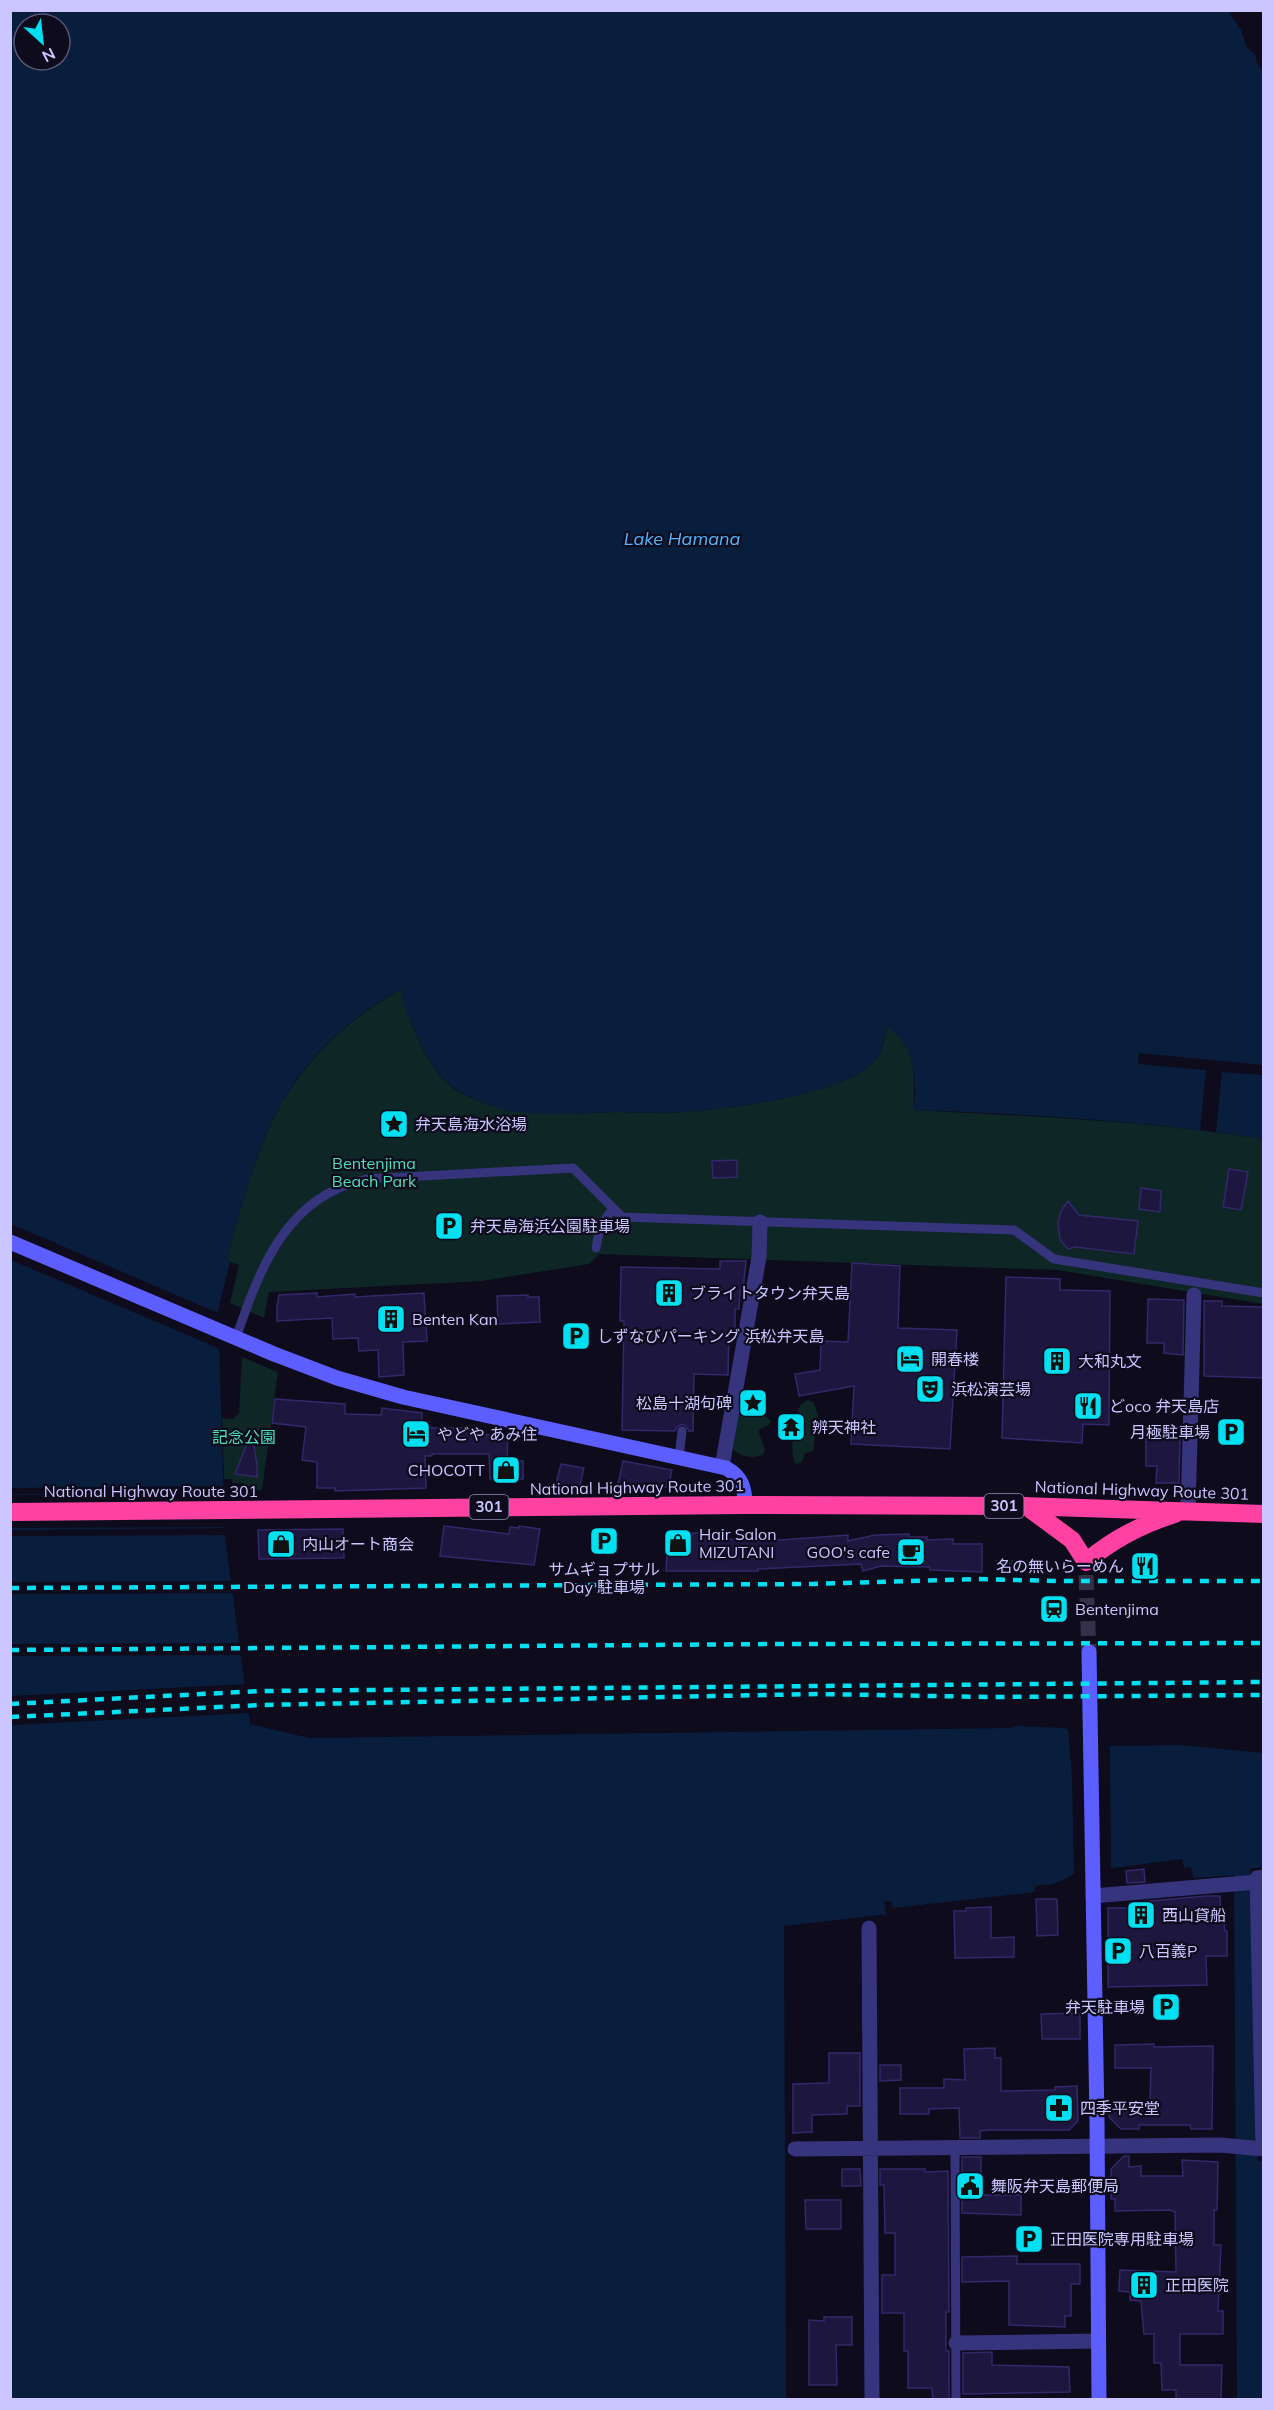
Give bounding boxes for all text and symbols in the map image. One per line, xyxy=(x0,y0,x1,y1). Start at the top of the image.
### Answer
north arrow xyxy=(12,12,72,72)
text: N xyxy=(39,44,59,67)
water label: Lake Hamana xyxy=(624,527,741,550)
place icon: 弁天島海水浴場 xyxy=(378,1108,410,1140)
place label: 弁天島海水浴場 xyxy=(415,1114,527,1134)
park label: Bentenjima Beach Park xyxy=(332,1153,417,1191)
parking icon: 弁天島海浜公園駐車場 xyxy=(433,1210,465,1242)
place label: 弁天島海浜公園駐車場 xyxy=(470,1216,630,1236)
building icon: ブライトタウン弁天島 xyxy=(653,1277,685,1309)
place label: ブライトタウン弁天島 xyxy=(690,1283,850,1303)
building icon: Benten Kan xyxy=(375,1303,407,1335)
place label: Benten Kan xyxy=(412,1309,498,1329)
parking icon: しずなびパーキング 浜松弁天島 xyxy=(560,1320,592,1352)
place label: しずなびパーキング 浜松弁天島 xyxy=(597,1326,824,1346)
hotel icon: 開春楼 xyxy=(894,1343,926,1375)
building icon: 大和丸文 xyxy=(1041,1345,1073,1377)
place label: 開春楼 xyxy=(931,1349,979,1369)
place label: 大和丸文 xyxy=(1078,1351,1142,1371)
theatre icon: 浜松演芸場 xyxy=(914,1373,946,1405)
place label: 浜松演芸場 xyxy=(951,1379,1031,1399)
place icon: 松島十湖句碑 xyxy=(737,1387,769,1419)
restaurant icon: どoco 弁天島店 xyxy=(1072,1390,1104,1422)
place label: 松島十湖句碑 xyxy=(636,1393,732,1413)
place label: どoco 弁天島店 xyxy=(1109,1396,1219,1416)
temple icon: 辨天神社 xyxy=(775,1411,807,1443)
parking icon: 月極駐車場 xyxy=(1215,1416,1247,1448)
place label: 辨天神社 xyxy=(812,1417,876,1437)
hotel icon: やどや あみ住 xyxy=(400,1418,432,1450)
place label: 月極駐車場 xyxy=(1130,1422,1210,1442)
place label: やどや あみ住 xyxy=(437,1424,537,1444)
park label: 記念公園 xyxy=(212,1427,276,1447)
shop icon: CHOCOTT xyxy=(490,1454,522,1486)
place label: CHOCOTT xyxy=(408,1460,485,1480)
street label: National Highway Route 301 xyxy=(530,1475,744,1499)
street label: National Highway Route 301 xyxy=(1034,1476,1250,1504)
street label: National Highway Route 301 xyxy=(44,1481,258,1501)
road number: 301 xyxy=(984,1494,1024,1518)
road number: 301 xyxy=(470,1495,508,1519)
place label: Hair Salon MIZUTANI xyxy=(699,1524,777,1562)
parking icon: サムギョプサル Day 駐車場 xyxy=(588,1525,620,1557)
shop icon: Hair Salon MIZUTANI xyxy=(662,1527,694,1559)
shop icon: 内山オート商会 xyxy=(265,1528,297,1560)
place label: 内山オート商会 xyxy=(302,1534,414,1554)
cafe icon: GOO's cafe xyxy=(895,1536,927,1568)
place label: GOO's cafe xyxy=(807,1542,890,1562)
restaurant icon: 名の無いらーめん xyxy=(1129,1550,1161,1582)
place label: 名の無いらーめん xyxy=(996,1556,1124,1576)
place label: サムギョプサル Day 駐車場 xyxy=(548,1559,660,1597)
station icon: Bentenjima xyxy=(1038,1593,1070,1625)
place label: Bentenjima xyxy=(1075,1599,1159,1619)
building icon: 西山貸船 xyxy=(1125,1899,1157,1931)
place label: 西山貸船 xyxy=(1162,1905,1226,1925)
parking icon: 八百義P xyxy=(1102,1935,1134,1967)
place label: 八百義P xyxy=(1139,1941,1197,1961)
parking icon: 弁天駐車場 xyxy=(1150,1991,1182,2023)
place label: 弁天駐車場 xyxy=(1065,1997,1145,2017)
pharmacy icon: 四季平安堂 xyxy=(1043,2092,1075,2124)
place label: 四季平安堂 xyxy=(1080,2098,1160,2118)
public building icon: 舞阪弁天島郵便局 xyxy=(954,2170,986,2202)
place label: 舞阪弁天島郵便局 xyxy=(991,2176,1119,2196)
parking icon: 正田医院専用駐車場 xyxy=(1013,2223,1045,2255)
place label: 正田医院専用駐車場 xyxy=(1050,2229,1194,2249)
building icon: 正田医院 xyxy=(1128,2269,1160,2301)
place label: 正田医院 xyxy=(1165,2275,1229,2295)

